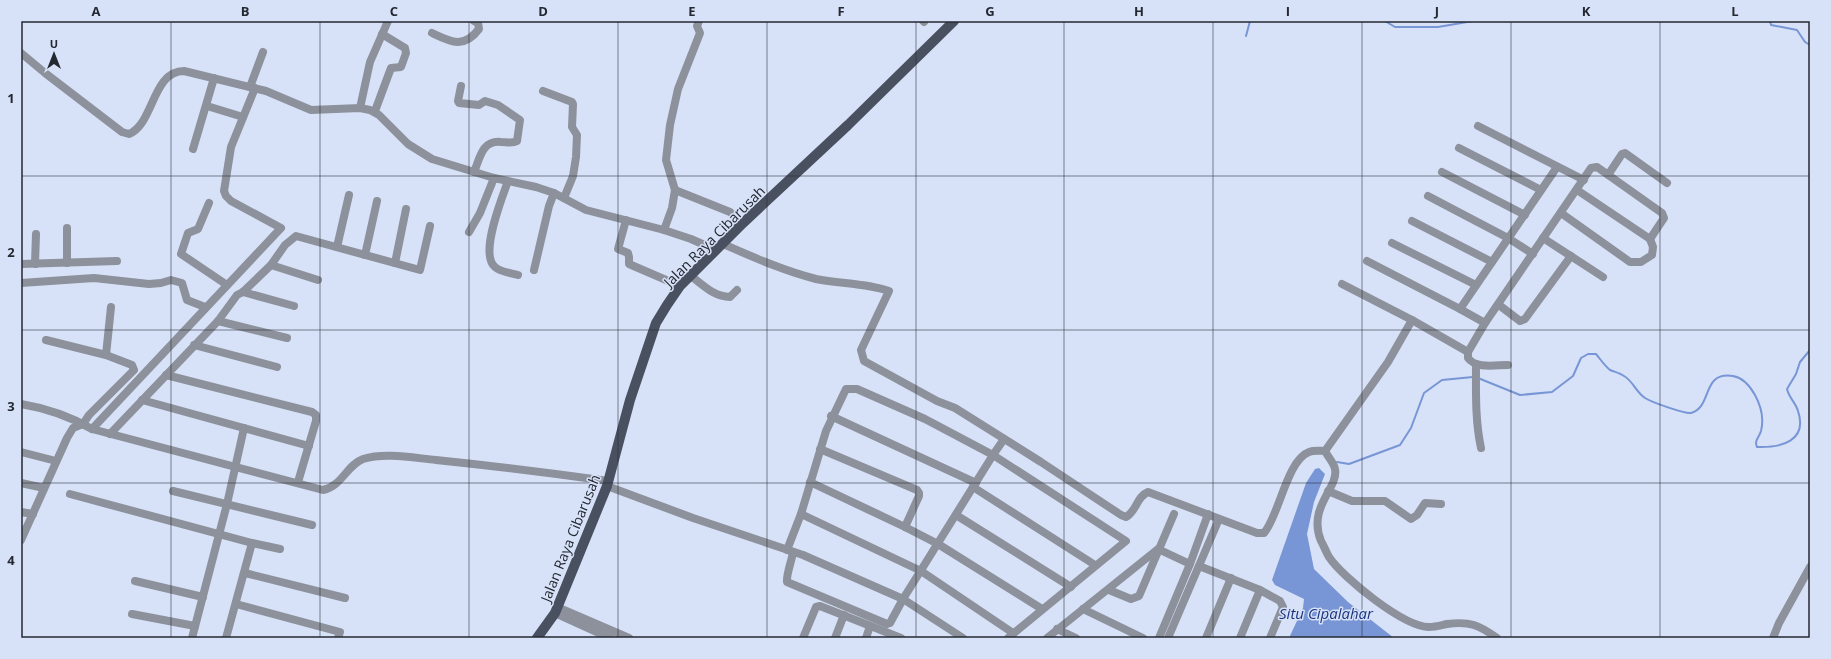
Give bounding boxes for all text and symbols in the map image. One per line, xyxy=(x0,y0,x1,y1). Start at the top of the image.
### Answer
text: A xyxy=(92,2,101,20)
text: B xyxy=(241,2,250,20)
text: C xyxy=(390,2,398,20)
text: D xyxy=(538,2,548,20)
text: E xyxy=(688,2,696,20)
text: F xyxy=(837,2,845,20)
text: G xyxy=(985,2,995,20)
text: H xyxy=(1134,2,1144,20)
text: I xyxy=(1286,2,1290,20)
text: J xyxy=(1434,2,1439,20)
text: K xyxy=(1582,2,1591,20)
text: L xyxy=(1731,2,1739,20)
north arrow xyxy=(34,34,74,74)
text: U xyxy=(50,36,58,51)
text: 1 xyxy=(7,89,15,107)
street label: Jalan Raya Cibarusah xyxy=(658,181,769,292)
text: 2 xyxy=(7,243,15,261)
text: 3 xyxy=(7,397,15,415)
street label: Jalan Raya Cibarusah xyxy=(535,471,604,606)
text: 4 xyxy=(7,551,15,569)
water label: Situ Cipalahar xyxy=(1279,603,1374,623)

